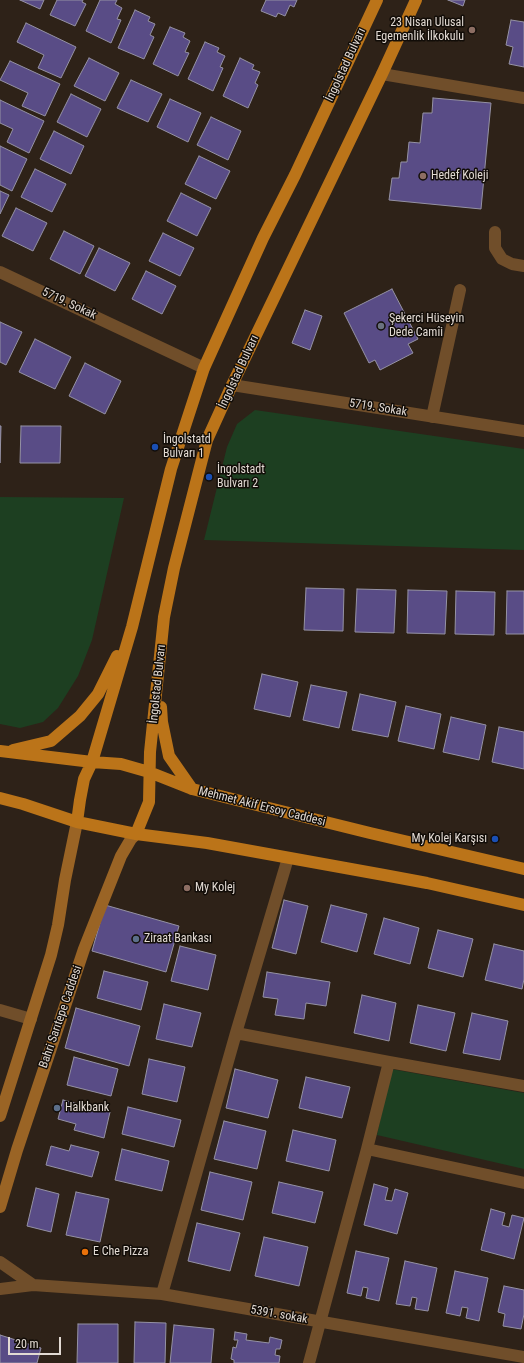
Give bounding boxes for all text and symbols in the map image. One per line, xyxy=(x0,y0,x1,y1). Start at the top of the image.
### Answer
place label: 23 Nisan Ulusal Egemenlik İlkokulu xyxy=(376,16,464,44)
marker: 23 Nisan Ulusal Egemenlik İlkokulu xyxy=(467,25,477,35)
street label: İngolstad Bulvarı xyxy=(323,26,369,104)
place label: Hedef Koleji xyxy=(431,169,488,183)
marker: Hedef Koleji xyxy=(418,171,428,181)
street label: 5719. Sokak xyxy=(39,285,99,323)
place label: Şekerci Hüseyin Dede Camîi xyxy=(389,312,464,340)
marker: Şekerci Hüseyin Dede Camîi xyxy=(376,321,386,331)
street label: İngolstad Bulvarı xyxy=(216,333,262,411)
street label: 5719. Sokak xyxy=(348,396,408,420)
place label: İngolstatd Bulvarı 1 xyxy=(163,433,211,461)
marker: İngolstatd Bulvarı 1 xyxy=(150,442,160,452)
place label: İngolstadt Bulvarı 2 xyxy=(217,463,265,491)
marker: İngolstadt Bulvarı 2 xyxy=(204,472,214,482)
street label: İngolstad Bulvarı xyxy=(147,644,169,724)
street label: Mehmet Akif Ersoy Caddesi xyxy=(197,784,327,830)
place label: My Kolej Karşısı xyxy=(411,832,487,846)
marker: My Kolej Karşısı xyxy=(490,834,500,844)
place label: My Kolej xyxy=(195,881,235,895)
marker: My Kolej xyxy=(182,883,192,893)
place label: Ziraat Bankası xyxy=(144,932,212,946)
marker: Ziraat Bankası xyxy=(131,934,141,944)
street label: Bahri Sarıtepe Caddesi xyxy=(37,964,85,1070)
place label: Halkbank xyxy=(65,1101,109,1115)
marker: Halkbank xyxy=(52,1103,62,1113)
place label: E Che Pizza xyxy=(93,1245,148,1259)
marker: E Che Pizza xyxy=(80,1247,90,1257)
street label: 5391. sokak xyxy=(249,1303,309,1327)
scale bar xyxy=(10,1329,63,1355)
text: 20 m xyxy=(15,1337,39,1351)

